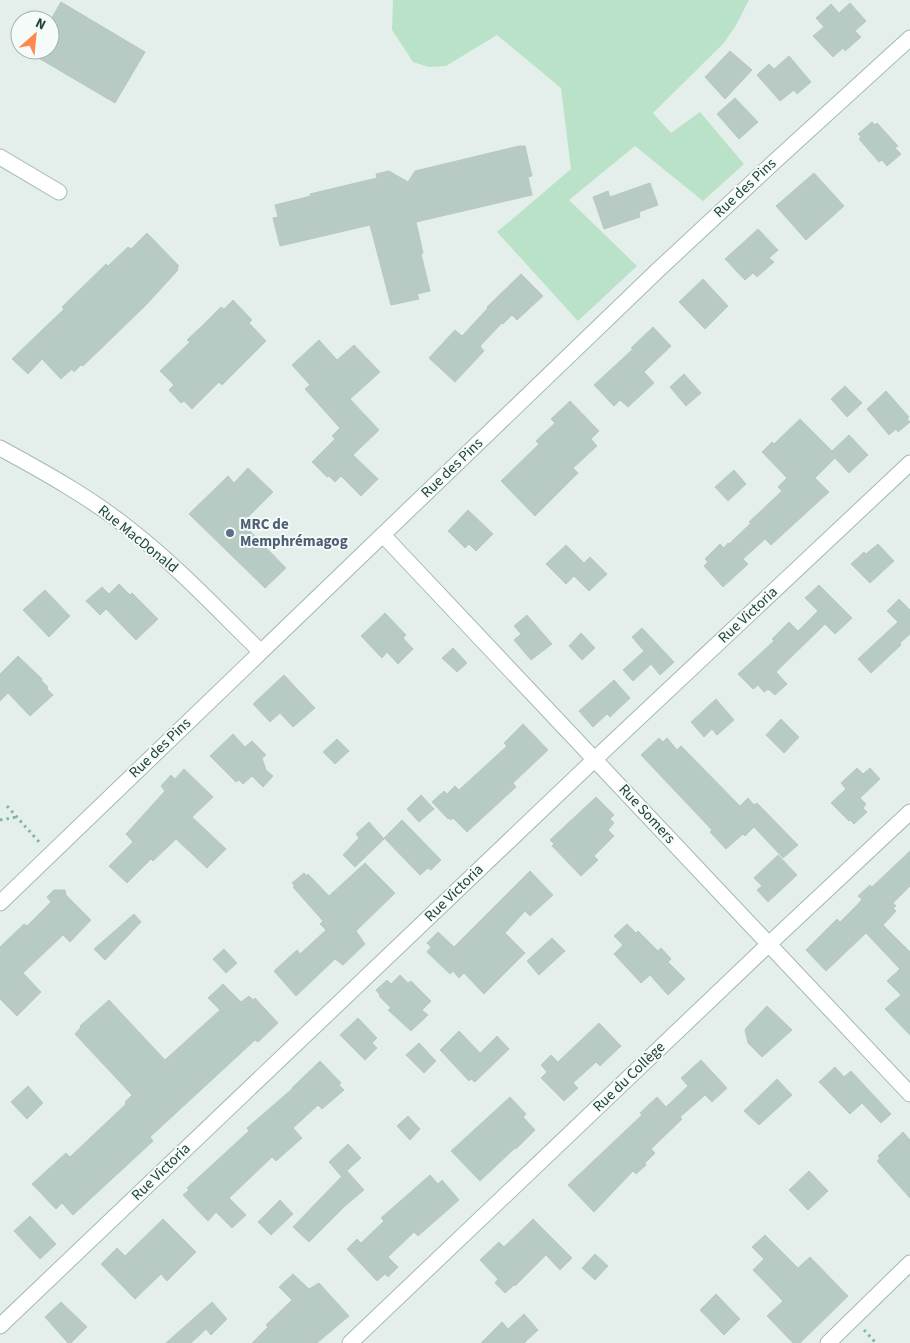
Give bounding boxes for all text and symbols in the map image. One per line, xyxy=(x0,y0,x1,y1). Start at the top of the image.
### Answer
north arrow xyxy=(10,10,60,60)
text: N xyxy=(32,13,49,35)
street label: Rue des Pins xyxy=(709,153,781,223)
street label: Rue des Pins xyxy=(416,433,488,503)
street label: Rue MacDonald xyxy=(93,500,183,578)
place label: MRC de Memphrémagog xyxy=(240,514,348,552)
marker: MRC de Memphrémagog xyxy=(224,527,236,539)
street label: Rue Victoria xyxy=(714,582,782,648)
street label: Rue des Pins xyxy=(124,713,196,783)
street label: Rue Somers xyxy=(614,780,680,848)
street label: Rue Victoria xyxy=(420,860,488,926)
street label: Rue du Collège xyxy=(588,1037,670,1117)
street label: Rue Victoria xyxy=(127,1139,195,1205)

